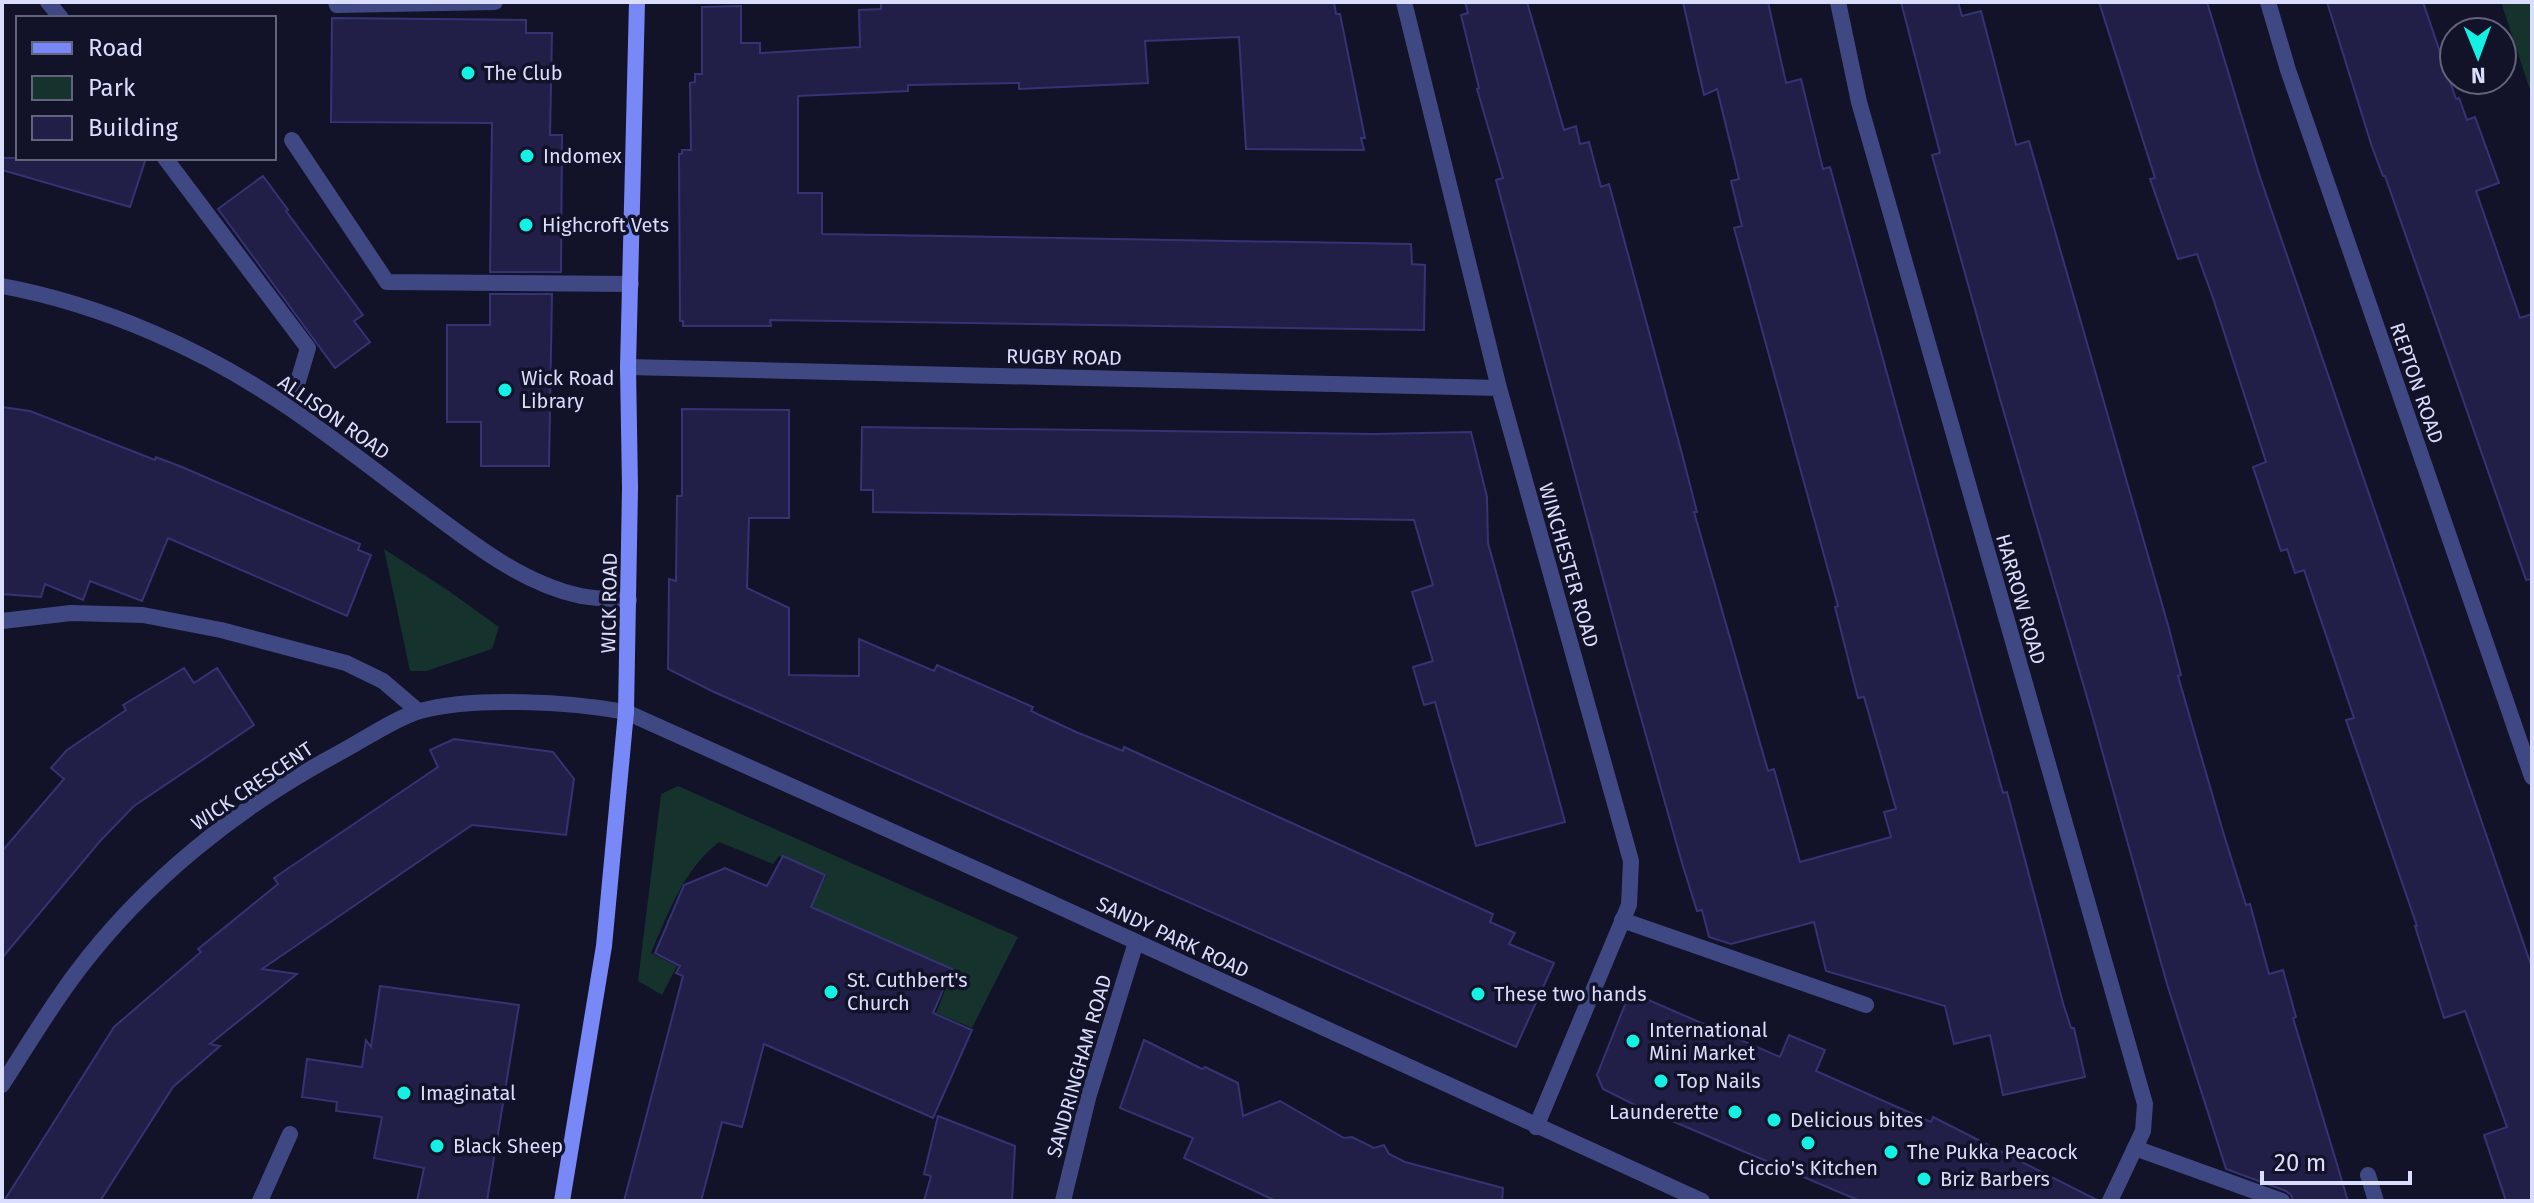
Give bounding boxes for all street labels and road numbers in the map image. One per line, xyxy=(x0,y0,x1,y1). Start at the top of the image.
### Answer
street label: REPTON ROAD xyxy=(2385,319,2449,447)
street label: RUGBY ROAD xyxy=(1006,344,1122,370)
street label: ALLISON ROAD xyxy=(274,370,394,464)
street label: WINCHESTER ROAD xyxy=(1534,480,1604,650)
street label: HARROW ROAD xyxy=(1991,531,2051,667)
street label: WICK ROAD xyxy=(596,552,622,654)
street label: WICK CRESCENT xyxy=(187,736,318,835)
street label: SANDY PARK ROAD xyxy=(1093,891,1253,983)
street label: SANDRINGHAM ROAD xyxy=(1041,972,1117,1160)

